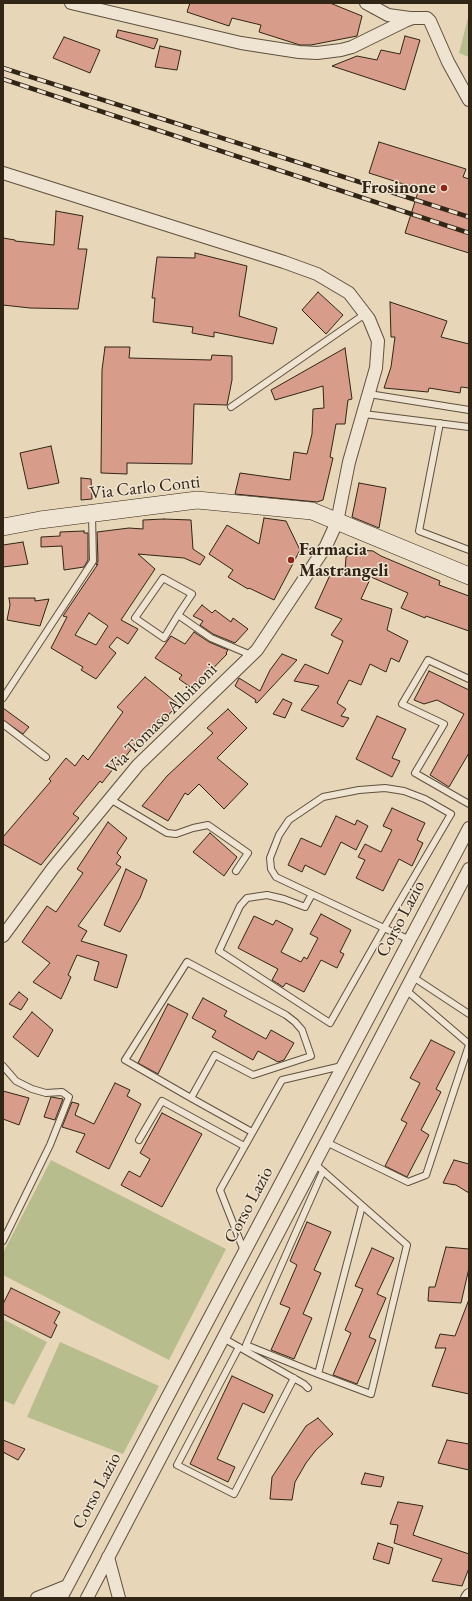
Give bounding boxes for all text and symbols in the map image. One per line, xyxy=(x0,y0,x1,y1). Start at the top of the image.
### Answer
place label: Frosinone xyxy=(361,177,436,199)
marker: Frosinone xyxy=(439,183,449,193)
street label: Via Carlo Conti xyxy=(89,471,201,505)
place label: Farmacia Mastrangeli xyxy=(299,539,389,582)
marker: Farmacia Mastrangeli xyxy=(286,555,296,565)
street label: Via Tomaso Albinoni xyxy=(102,659,222,779)
street label: Corso Lazio xyxy=(372,877,430,961)
street label: Corso Lazio xyxy=(220,1163,278,1247)
street label: Corso Lazio xyxy=(68,1449,126,1533)

